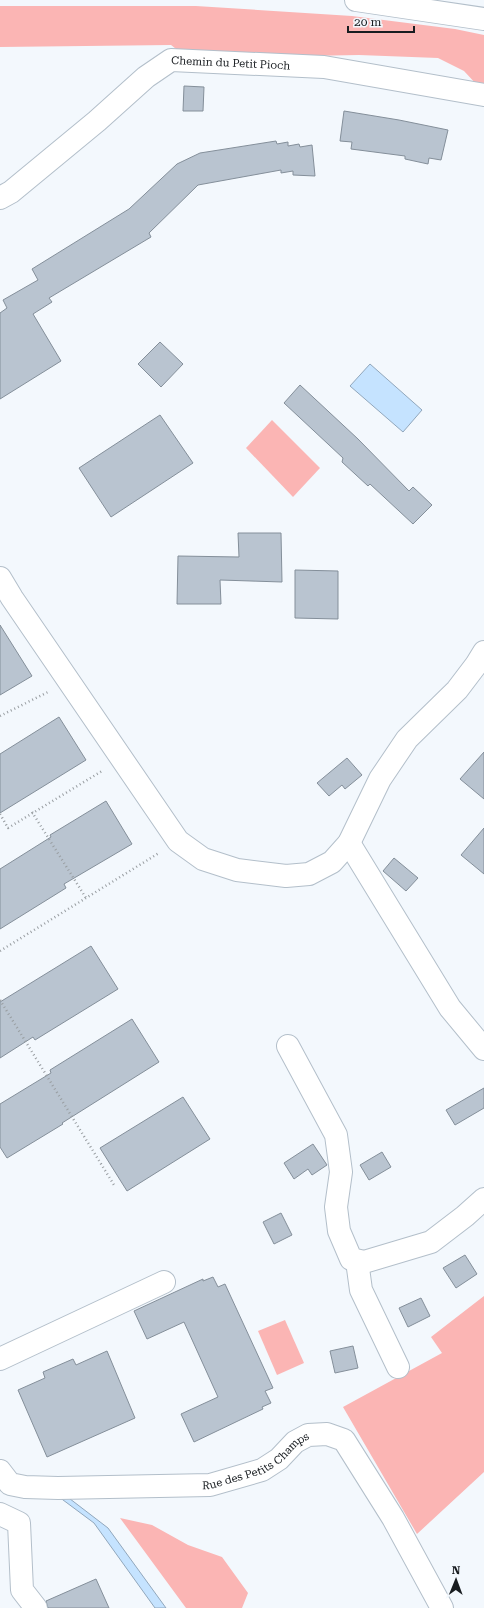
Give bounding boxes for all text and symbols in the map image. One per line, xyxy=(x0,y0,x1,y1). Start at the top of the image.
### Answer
scale bar xyxy=(348,8,414,34)
text: 20 m xyxy=(354,15,381,29)
street label: Chemin du Petit Pioch xyxy=(171,54,291,72)
street label: Rue des Petits Champs xyxy=(202,1430,311,1492)
north arrow xyxy=(436,1560,476,1600)
text: N xyxy=(452,1564,461,1577)

